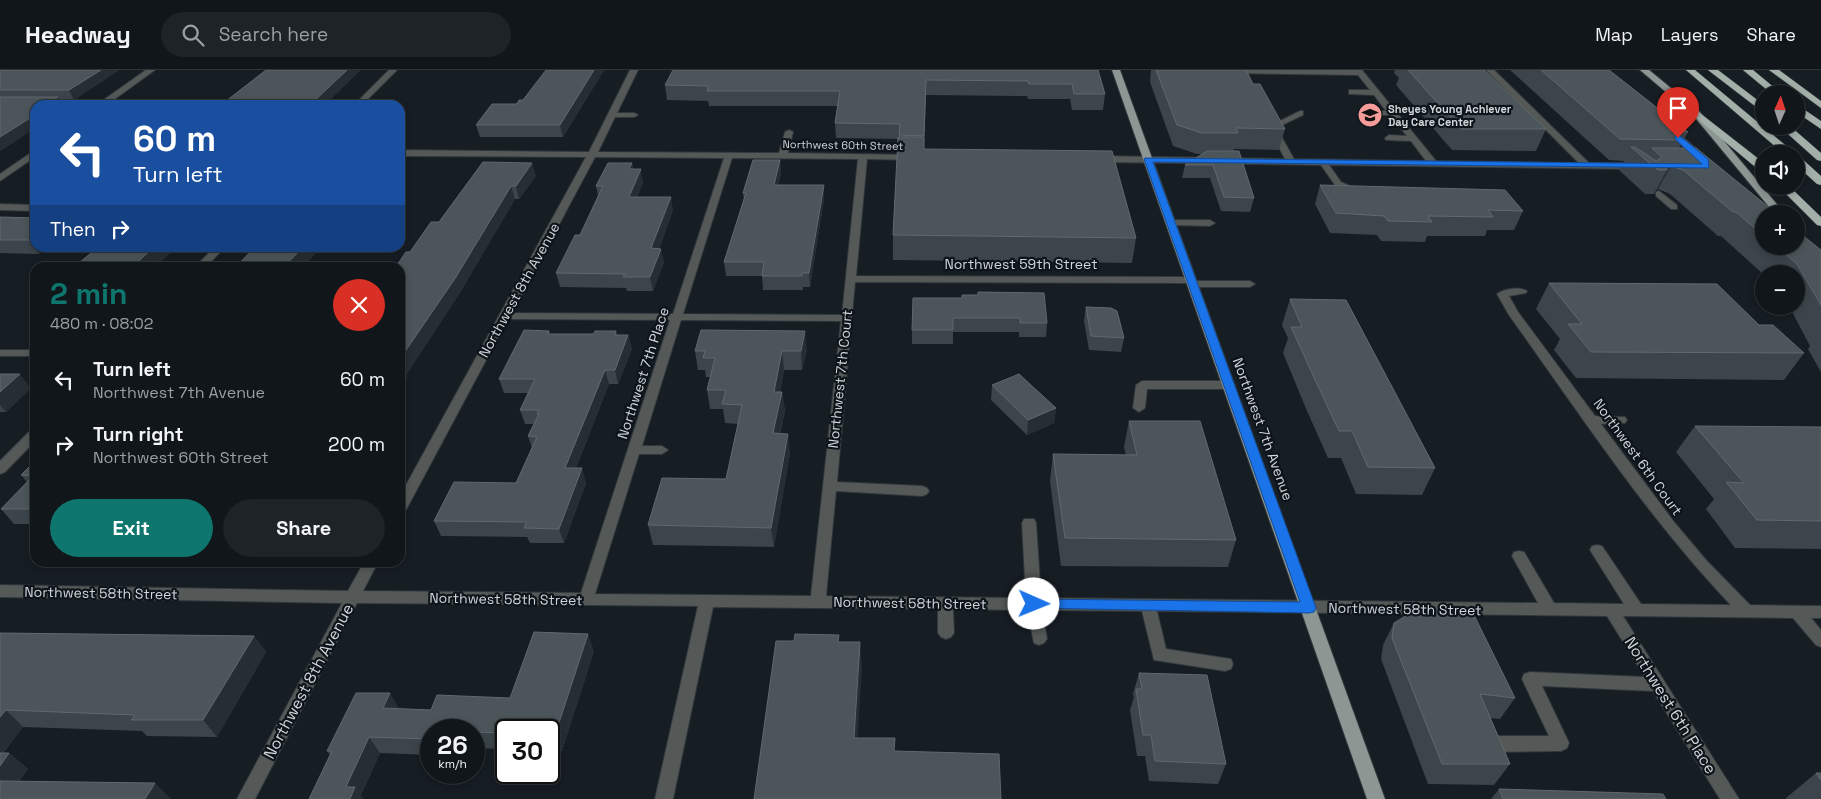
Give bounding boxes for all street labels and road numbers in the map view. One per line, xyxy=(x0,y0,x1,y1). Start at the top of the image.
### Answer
street label: Northwest 60th Street xyxy=(782,137,904,153)
street label: Northwest 8th Avenue xyxy=(474,219,564,361)
street label: Northwest 59th Street xyxy=(944,255,1098,273)
street label: Northwest 7th Place xyxy=(613,305,673,441)
street label: Northwest 7th Court xyxy=(824,309,856,449)
street label: Northwest 7th Avenue xyxy=(1229,355,1297,503)
street label: Northwest 6th Court xyxy=(1590,395,1686,519)
street label: Northwest 58th Street xyxy=(24,583,178,603)
street label: Northwest 58th Street xyxy=(429,589,583,609)
street label: Northwest 58th Street xyxy=(833,593,987,613)
street label: Northwest 58th Street xyxy=(1328,599,1482,619)
street label: Northwest 8th Avenue xyxy=(259,600,358,763)
street label: Northwest 6th Place xyxy=(1620,633,1721,778)

